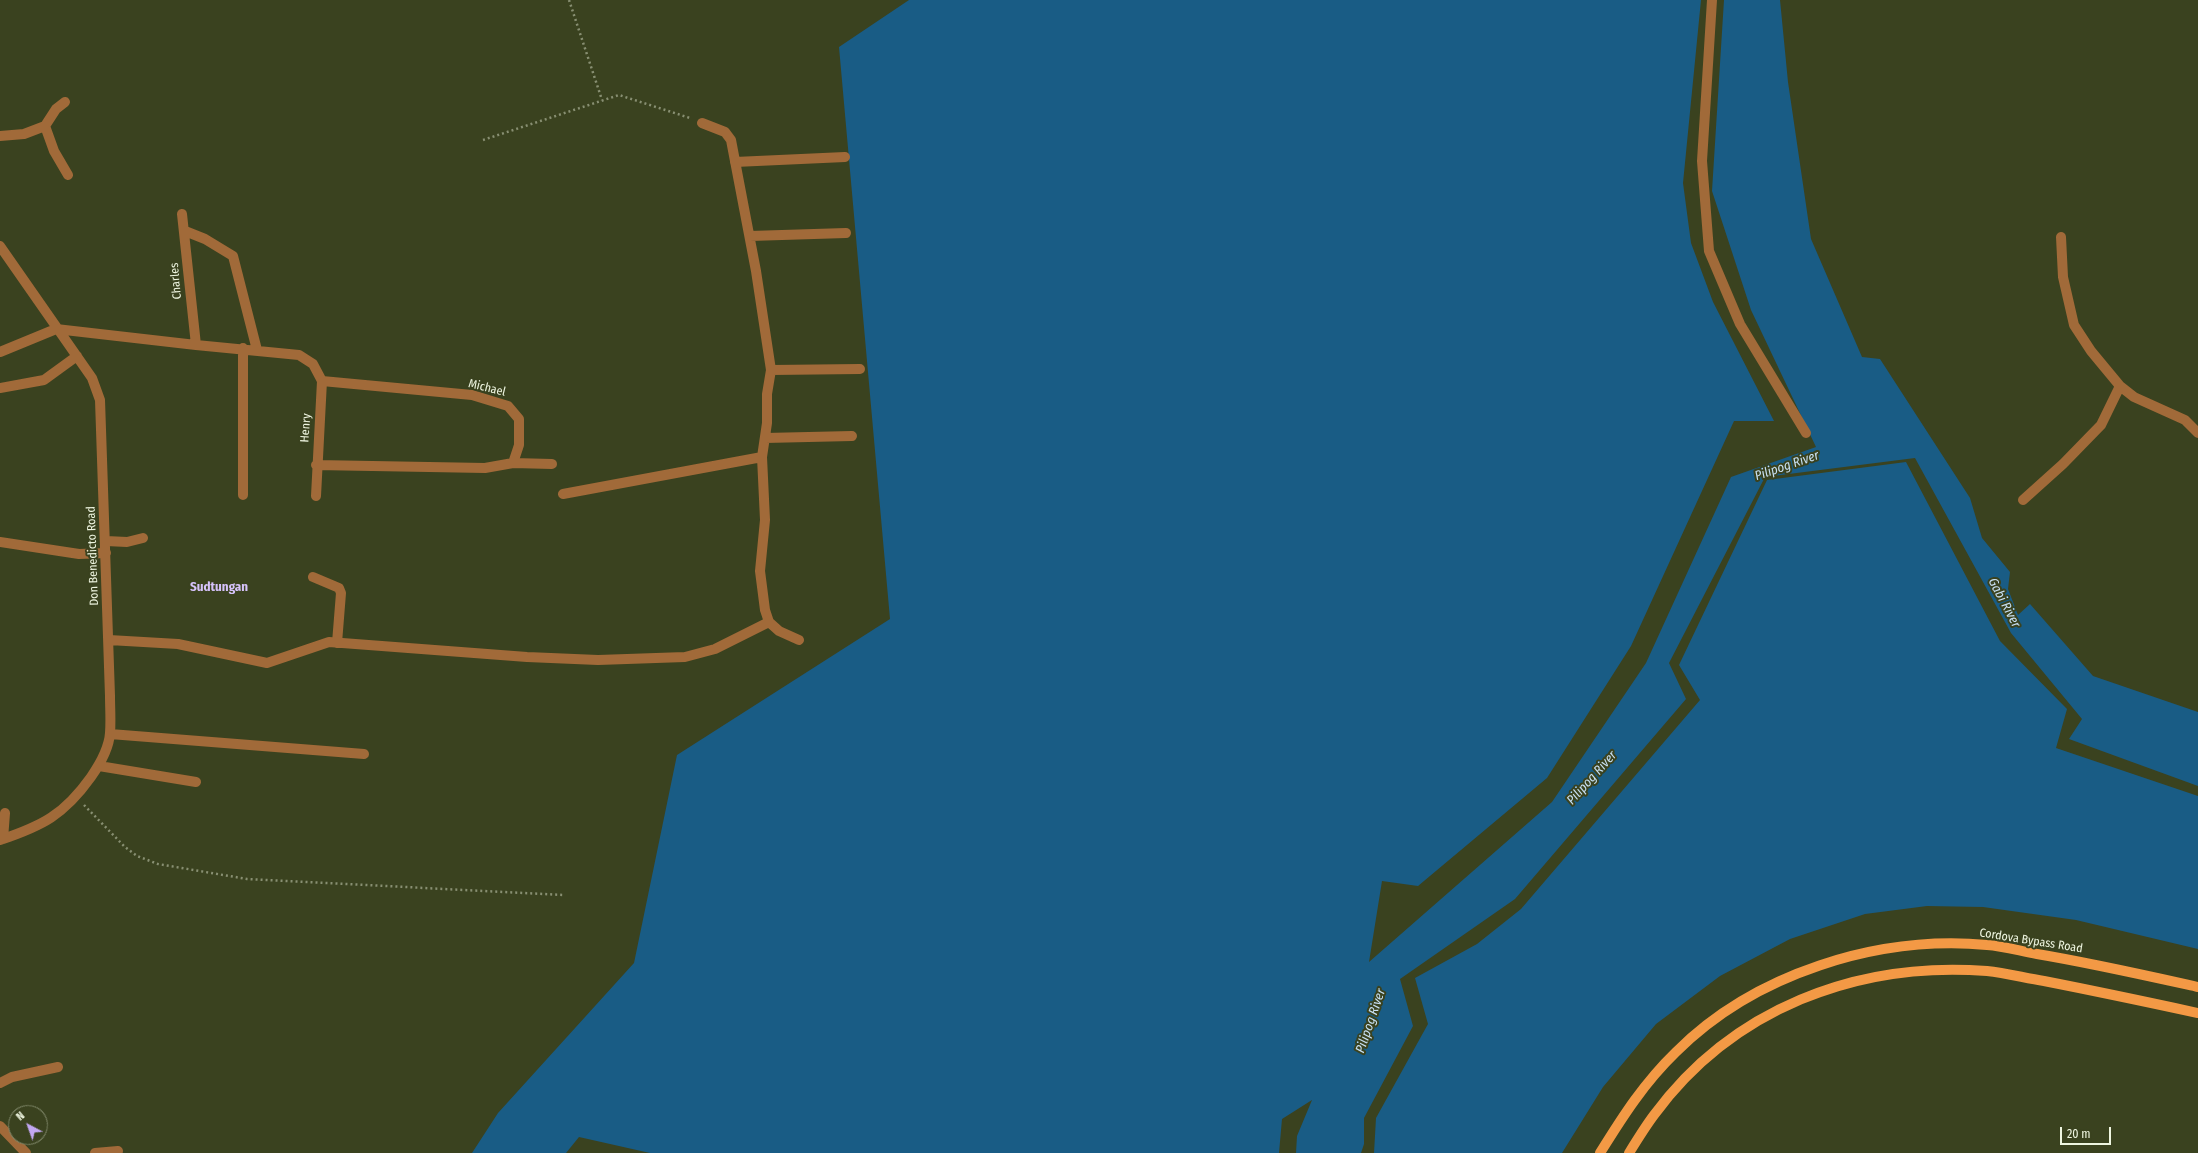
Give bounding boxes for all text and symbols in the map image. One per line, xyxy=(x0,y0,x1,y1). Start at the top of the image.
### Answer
street label: Charles xyxy=(167,262,185,300)
street label: Michael xyxy=(467,376,507,400)
street label: Henry xyxy=(298,413,314,443)
water label: Pilipog River xyxy=(1753,448,1821,484)
street label: Don Benedicto Road xyxy=(84,506,102,606)
water label: Gabi River xyxy=(1984,576,2024,630)
district label: Sudtungan xyxy=(190,579,248,595)
water label: Pilipog River xyxy=(1564,748,1620,808)
street label: Cordova Bypass Road xyxy=(1978,926,2084,956)
water label: Pilipog River xyxy=(1353,987,1389,1055)
north arrow xyxy=(8,1105,48,1145)
text: N xyxy=(14,1109,27,1123)
scale bar xyxy=(2062,1119,2113,1145)
text: 20 m xyxy=(2067,1127,2091,1141)

